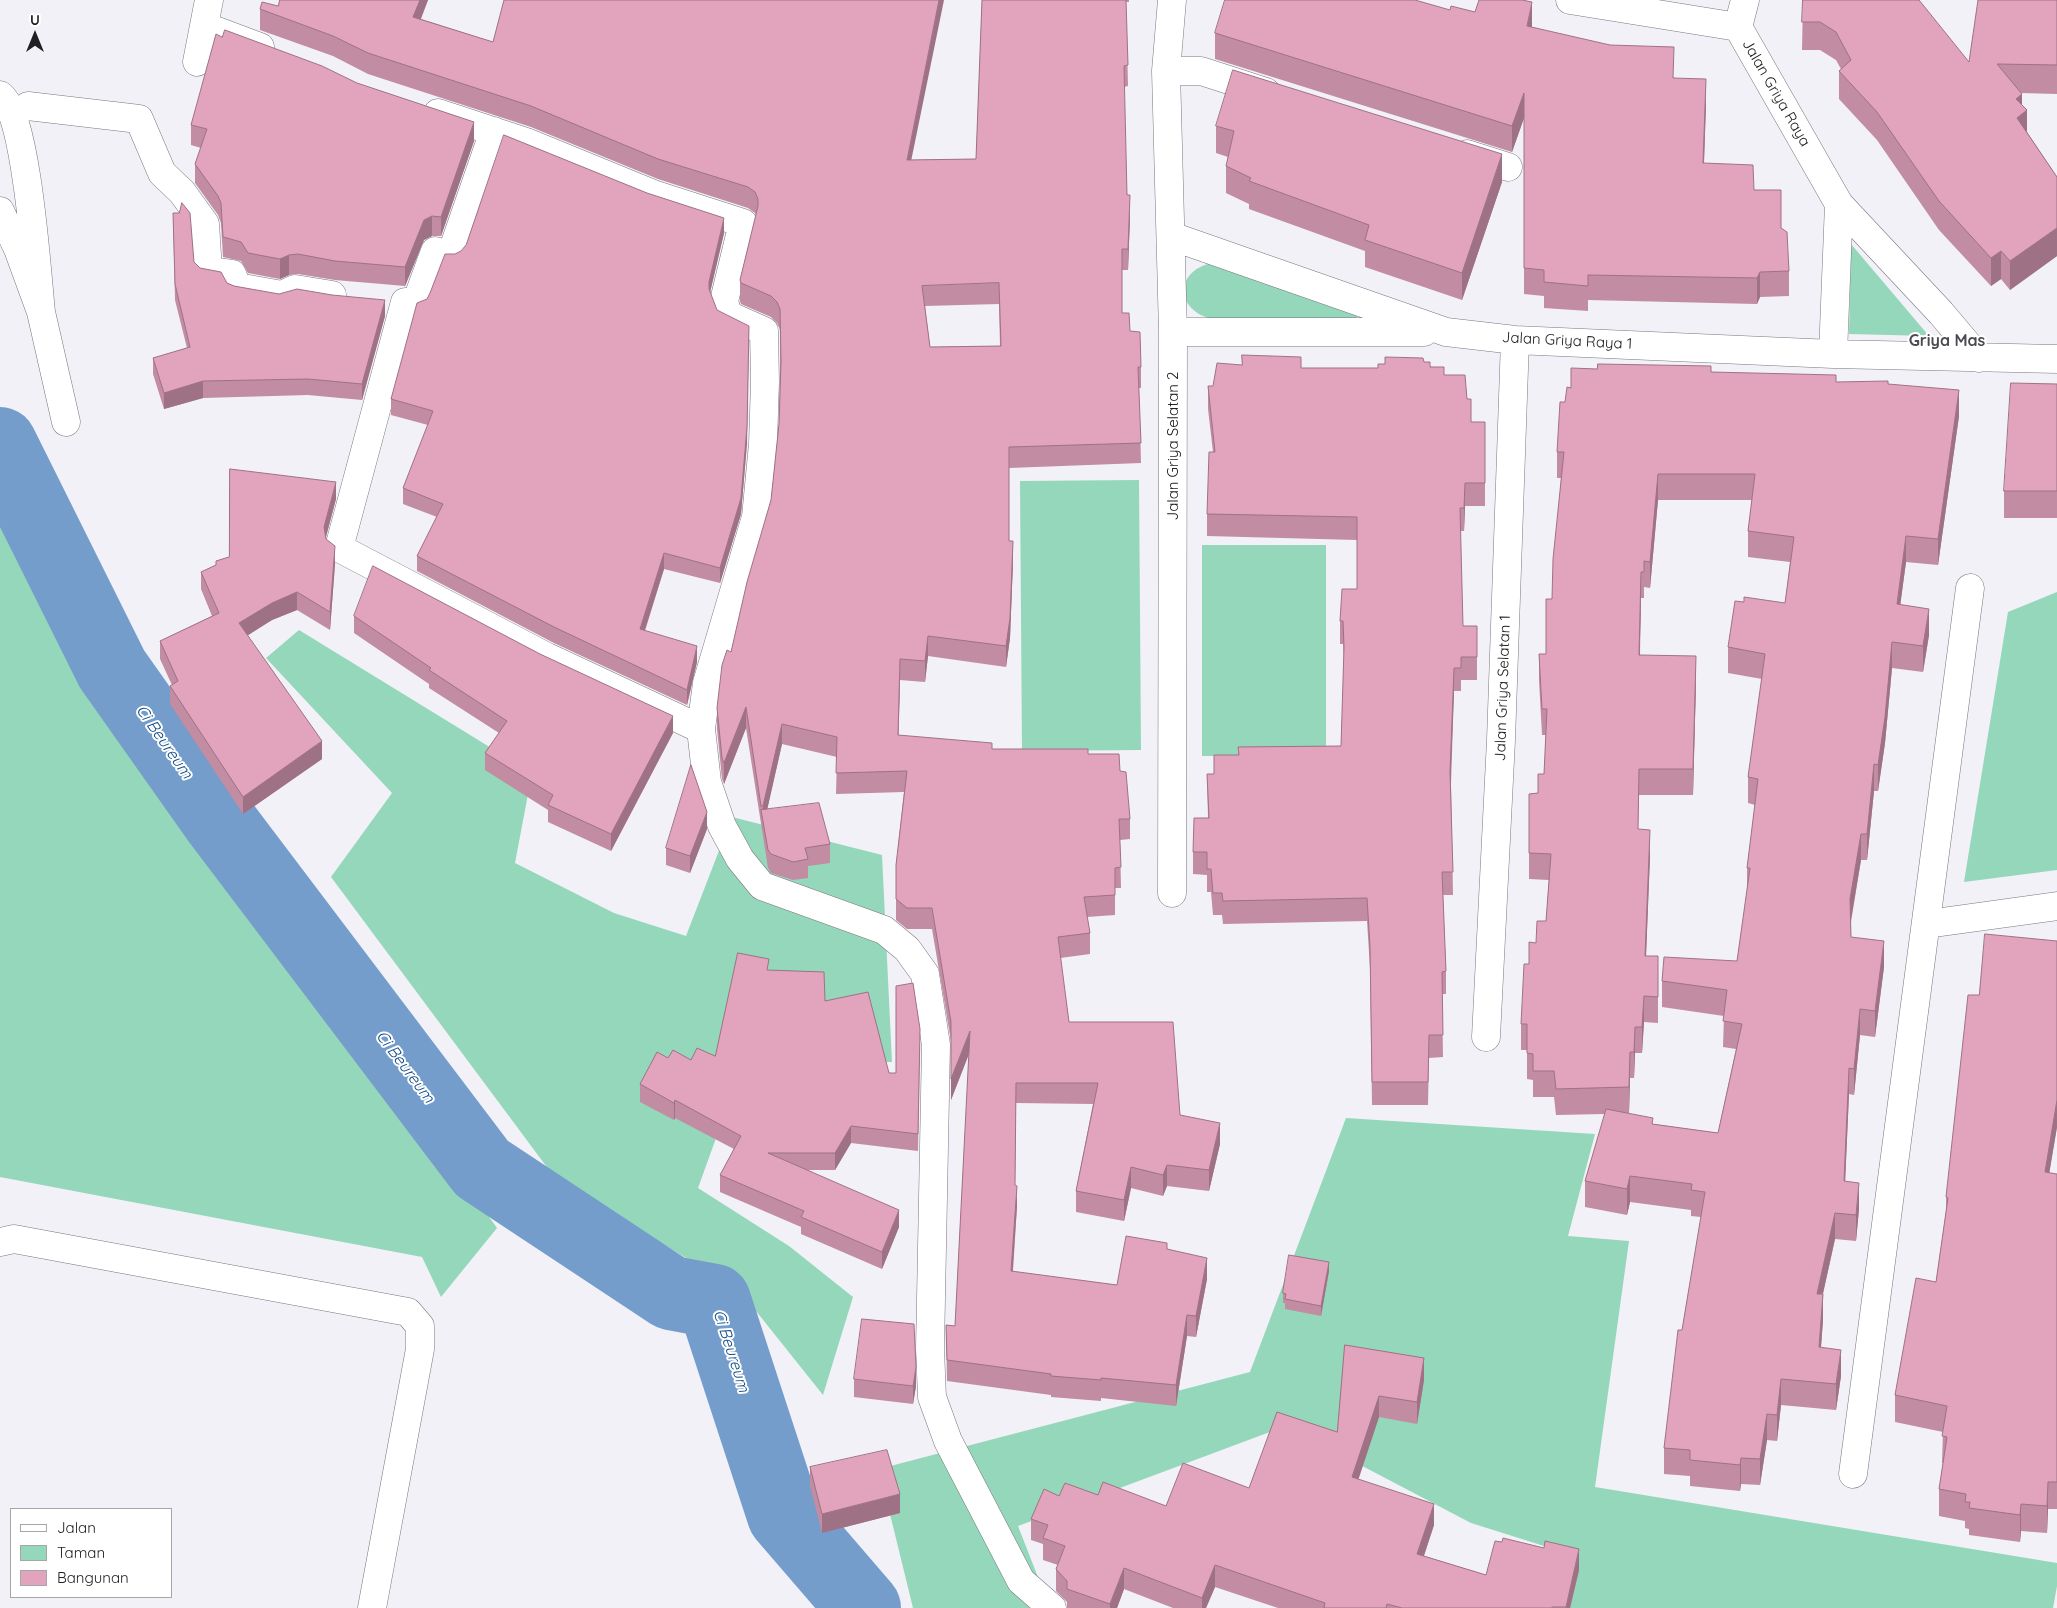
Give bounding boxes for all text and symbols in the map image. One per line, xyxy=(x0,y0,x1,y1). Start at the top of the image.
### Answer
north arrow xyxy=(10,10,60,60)
text: U xyxy=(30,11,40,29)
street label: Jalan Griya Raya xyxy=(1738,36,1814,150)
street label: Jalan Griya Raya 1 xyxy=(1501,329,1633,353)
district label: Griya Mas xyxy=(1909,331,1985,351)
street label: Jalan Griya Selatan 2 xyxy=(1164,372,1182,520)
street label: Jalan Griya Selatan 1 xyxy=(1491,615,1515,761)
water label: Ci Beureum xyxy=(132,702,196,782)
water label: Ci Beureum xyxy=(372,1027,438,1107)
water label: Ci Beureum xyxy=(709,1307,753,1395)
legend xyxy=(10,1508,172,1598)
text: Jalan xyxy=(57,1518,96,1537)
text: Taman xyxy=(57,1543,105,1562)
text: Bangunan xyxy=(57,1568,129,1587)

